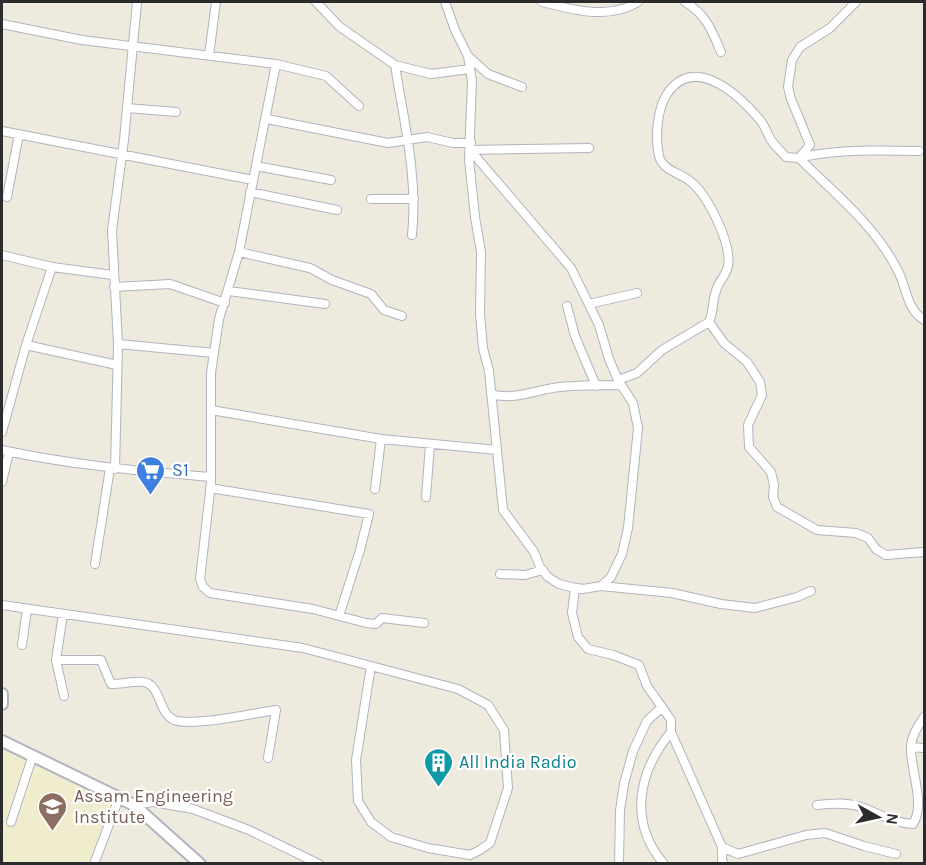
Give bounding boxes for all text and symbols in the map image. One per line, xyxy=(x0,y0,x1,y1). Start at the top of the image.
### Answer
supermarket icon: S1 xyxy=(135,454,167,496)
place label: S1 xyxy=(172,459,189,481)
building icon: All India Radio xyxy=(422,746,454,788)
place label: All India Radio xyxy=(459,751,577,773)
place label: Assam Engineering Institute xyxy=(74,785,233,828)
north arrow xyxy=(848,787,908,847)
school or university icon: Assam Engineering Institute xyxy=(37,790,69,832)
text: N xyxy=(882,812,903,826)

